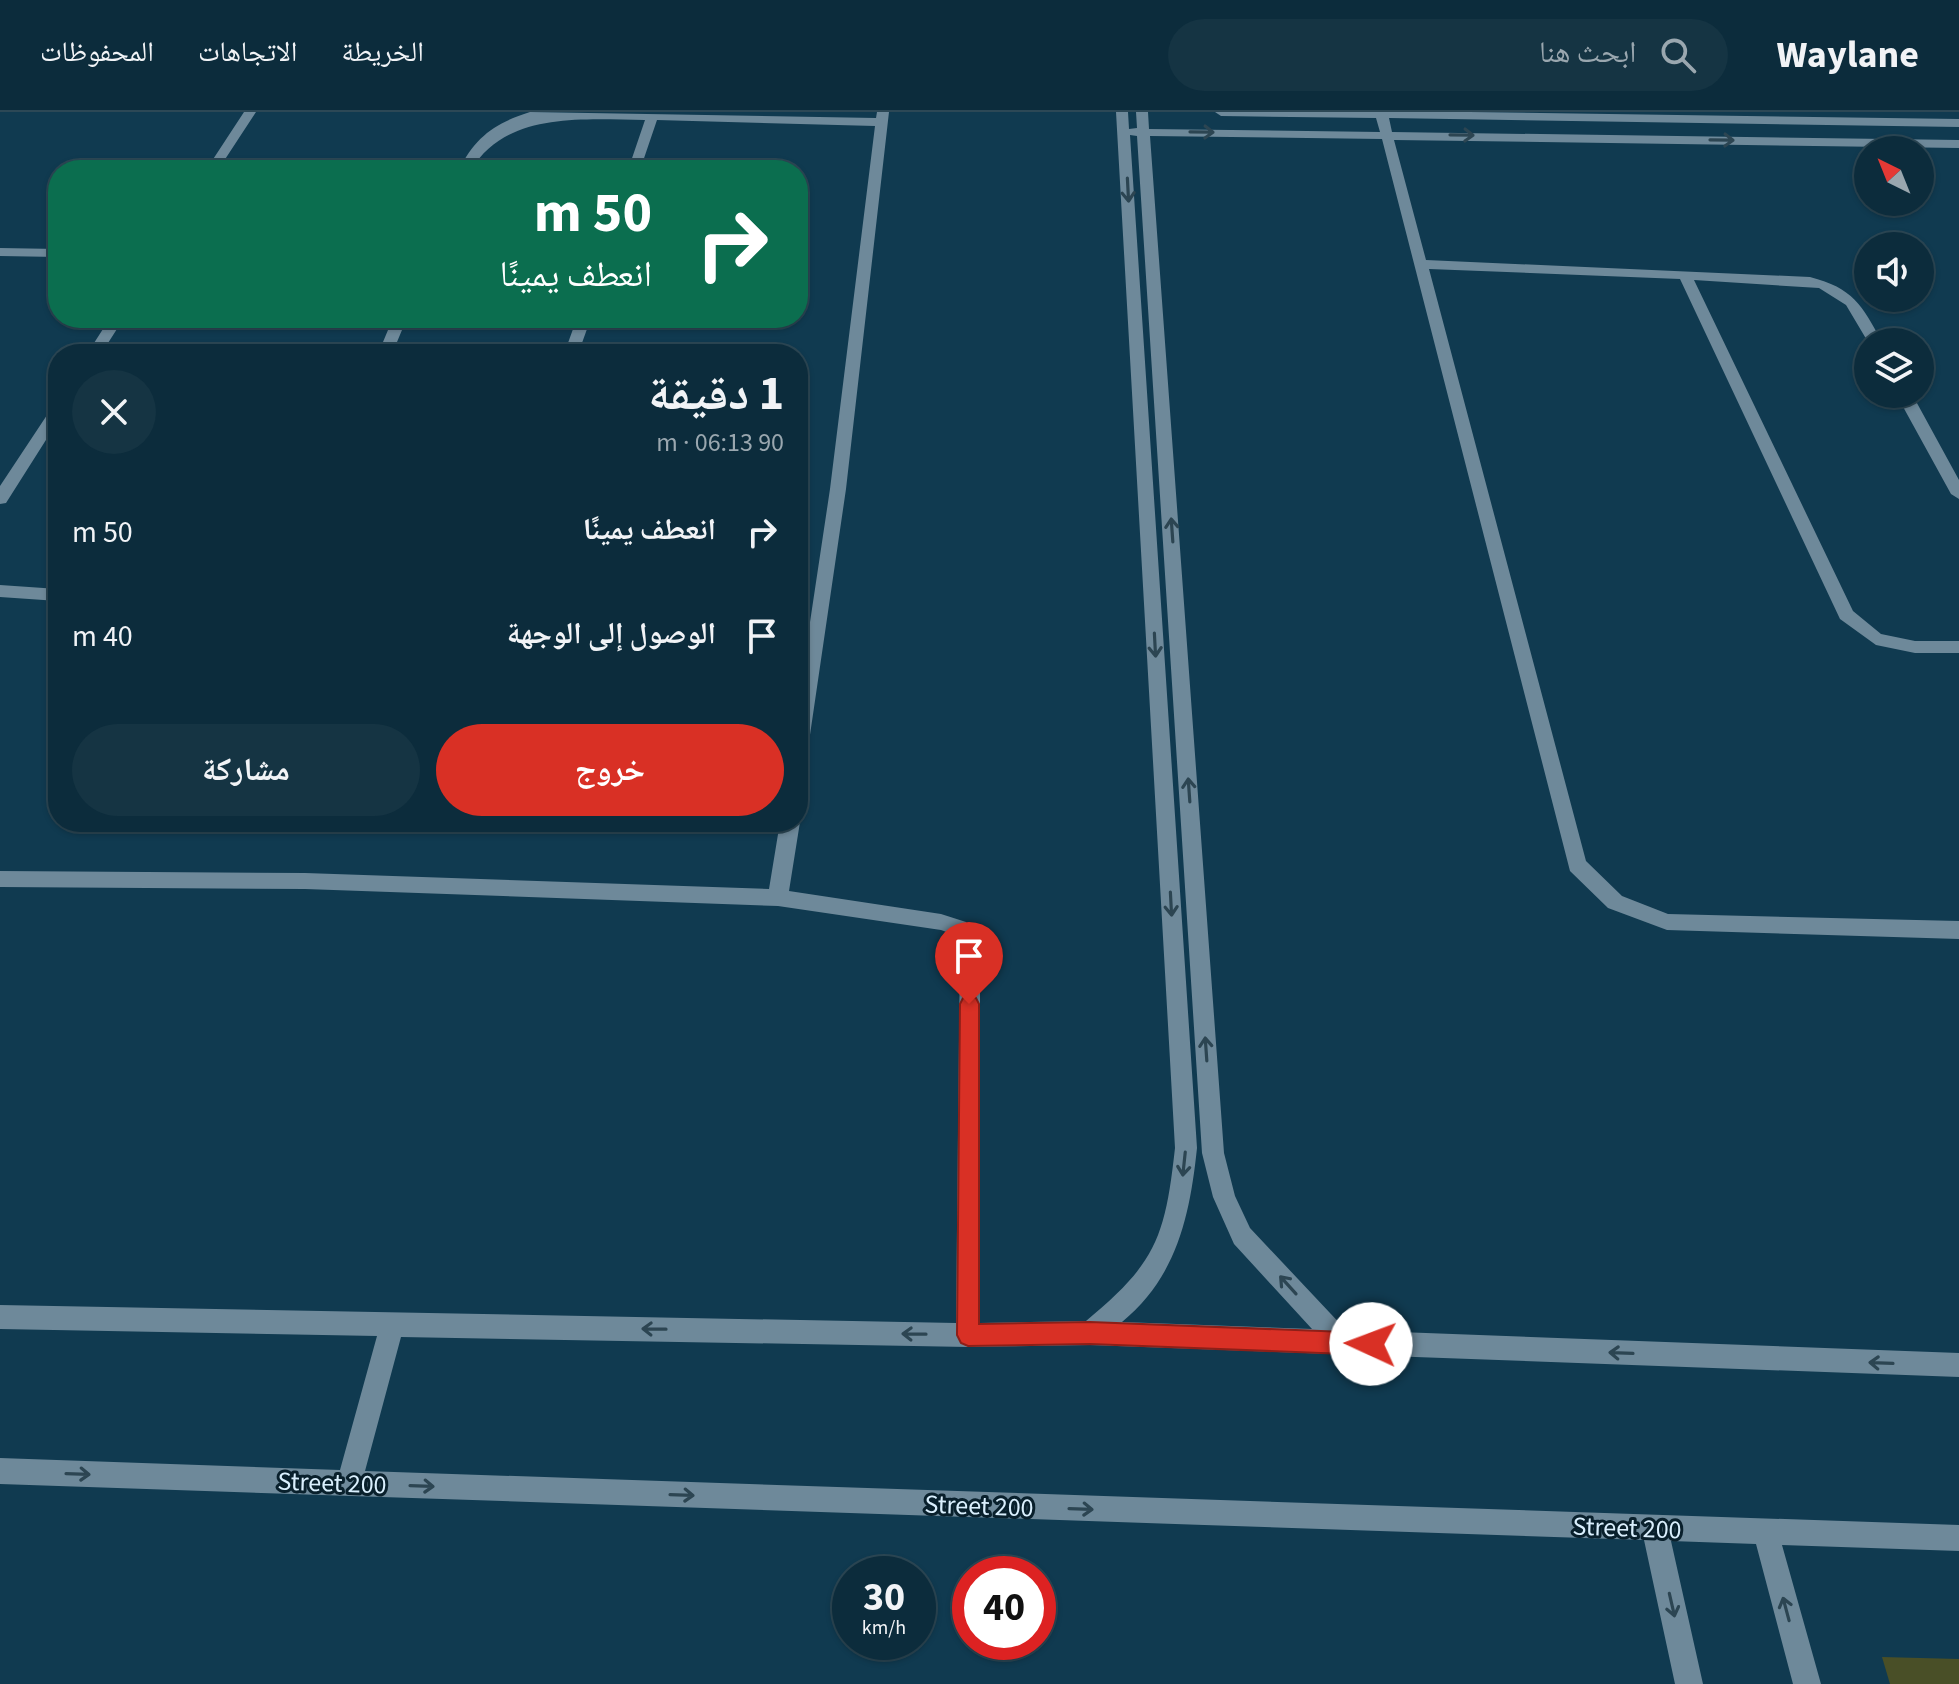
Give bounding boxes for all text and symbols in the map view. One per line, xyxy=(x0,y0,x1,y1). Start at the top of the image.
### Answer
search box xyxy=(1168,19,1728,91)
text: Waylane xyxy=(1776,28,1919,82)
text: ابحث هنا xyxy=(1539,31,1636,74)
text: المحفوظات xyxy=(40,32,154,72)
text: الاتجاهات xyxy=(198,32,297,72)
text: الخريطة xyxy=(341,32,424,72)
icon: search xyxy=(1656,33,1700,77)
one-way arrow xyxy=(1188,124,1215,139)
one-way arrow xyxy=(1448,127,1475,143)
one-way arrow xyxy=(1708,132,1735,148)
north arrow xyxy=(1854,136,1934,216)
map controls xyxy=(1854,136,1934,408)
text: 50 m xyxy=(534,174,652,253)
one-way arrow xyxy=(1121,176,1136,203)
icon: right xyxy=(680,192,784,296)
button: sound xyxy=(1854,232,1934,312)
text: انعطف يمينًا xyxy=(500,249,652,300)
button: layers xyxy=(1854,328,1934,408)
text: 1 دقيقة xyxy=(648,360,784,428)
button: close xyxy=(72,370,156,454)
text: 90 m · 06:13 xyxy=(656,424,784,461)
text: انعطف يمينًا xyxy=(583,508,716,551)
icon: right xyxy=(740,510,784,554)
text: 50 m xyxy=(72,511,133,554)
one-way arrow xyxy=(1164,517,1179,544)
text: الوصول إلى الوجهة xyxy=(507,612,716,655)
icon: arrive xyxy=(740,614,784,658)
text: 40 m xyxy=(72,615,133,658)
one-way arrow xyxy=(1148,631,1163,658)
button: مشاركة xyxy=(72,724,420,816)
button: خروج xyxy=(436,724,784,816)
one-way arrow xyxy=(1181,777,1196,804)
one-way arrow xyxy=(1164,890,1179,917)
pin xyxy=(935,922,1003,1004)
icon: arrive xyxy=(947,934,991,978)
one-way arrow xyxy=(1198,1036,1213,1063)
one-way arrow xyxy=(1176,1150,1191,1177)
one-way arrow xyxy=(1280,1276,1298,1296)
position arrow xyxy=(1329,1302,1413,1386)
one-way arrow xyxy=(641,1321,668,1337)
one-way arrow xyxy=(901,1326,928,1342)
one-way arrow xyxy=(1608,1346,1635,1361)
one-way arrow xyxy=(1868,1355,1895,1370)
street label: Street 200 xyxy=(277,1463,387,1503)
one-way arrow xyxy=(64,1466,91,1481)
one-way arrow xyxy=(408,1478,435,1494)
street label: Street 200 xyxy=(924,1486,1034,1526)
one-way arrow xyxy=(668,1488,695,1503)
one-way arrow xyxy=(1067,1502,1094,1517)
street label: Street 200 xyxy=(1572,1508,1682,1548)
speed limit sign: 40 xyxy=(952,1556,1056,1660)
text: 30 xyxy=(863,1569,905,1626)
one-way arrow xyxy=(1665,1592,1680,1618)
one-way arrow xyxy=(1778,1596,1793,1622)
text: km/h xyxy=(862,1614,906,1642)

